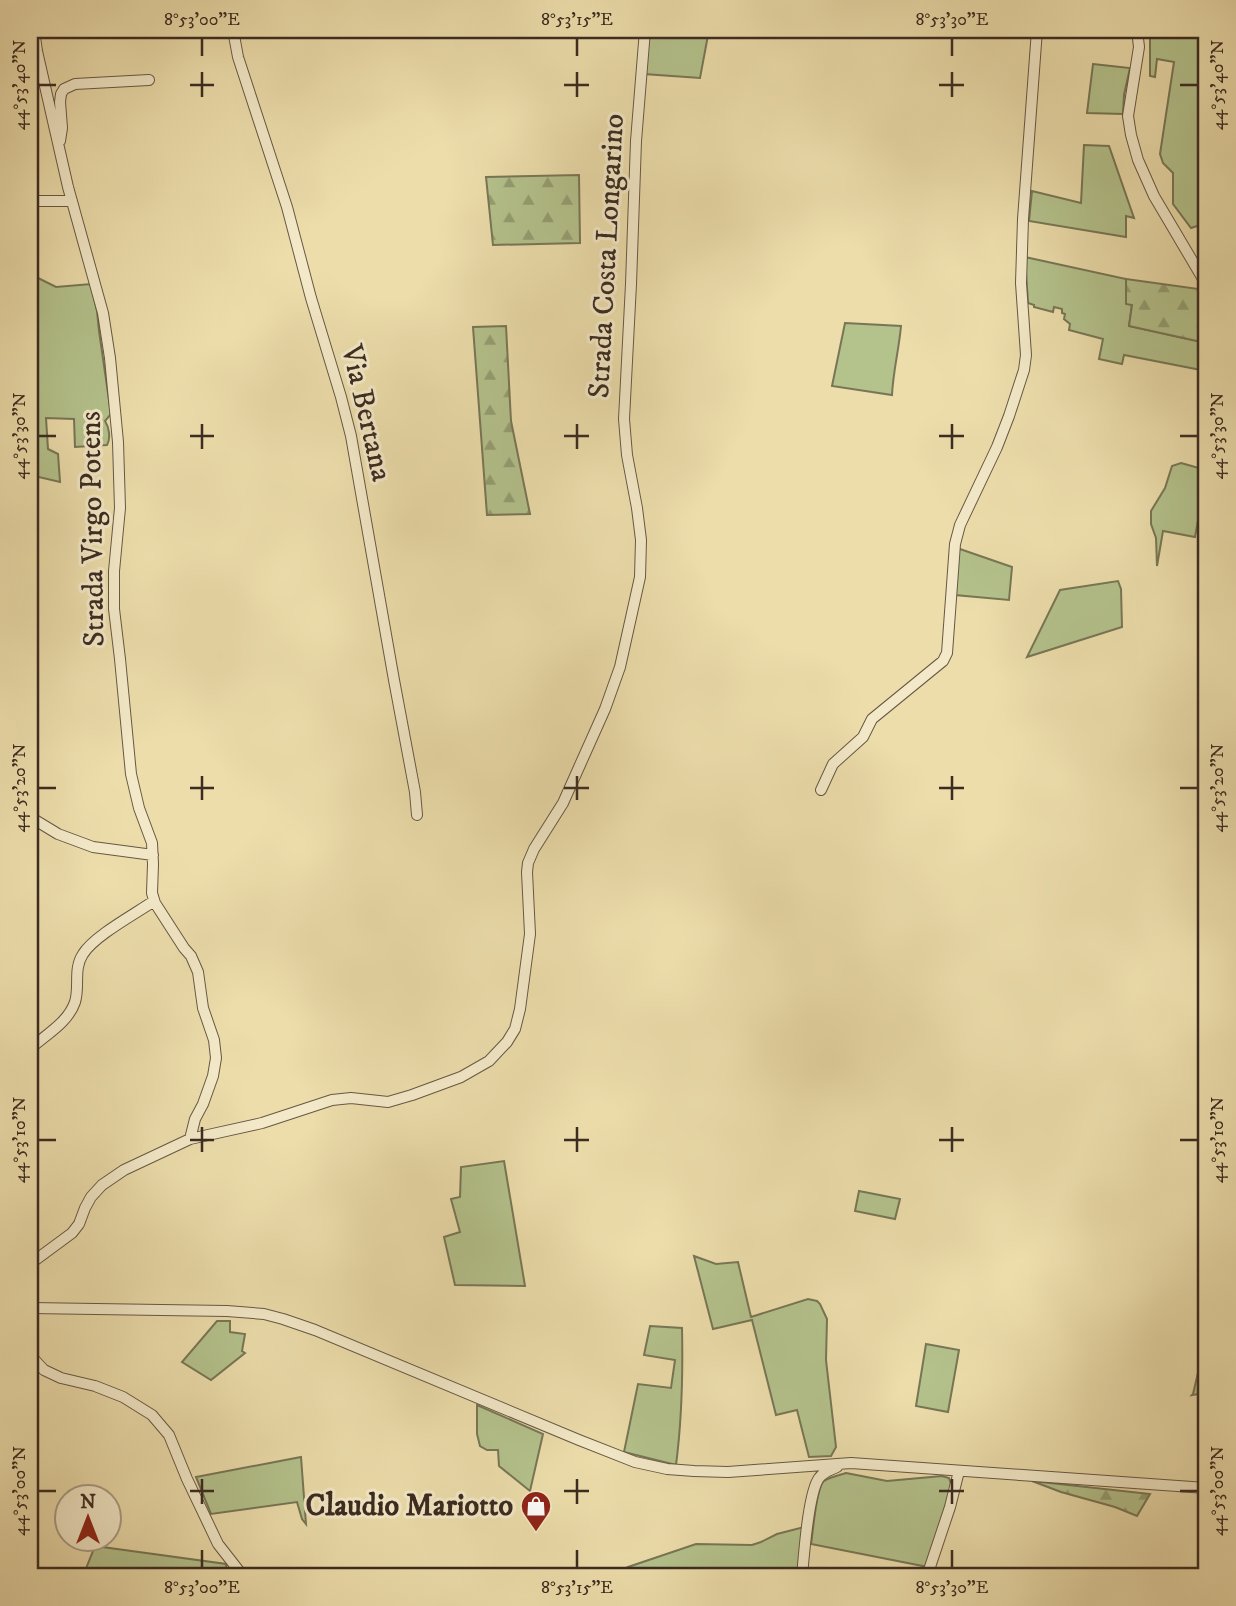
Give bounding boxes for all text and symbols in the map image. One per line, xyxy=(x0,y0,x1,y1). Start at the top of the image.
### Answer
text: 8°53'00"E xyxy=(164,9,240,31)
text: 8°53'15"E xyxy=(541,9,613,31)
text: 8°53'30"E xyxy=(915,9,989,31)
text: 44°53'40"N xyxy=(9,40,31,130)
text: 44°53'40"N xyxy=(1207,40,1229,130)
street label: Strada Costa Longarino xyxy=(581,113,633,399)
street label: Via Bertana xyxy=(332,340,400,485)
text: 44°53'30"N xyxy=(9,392,31,479)
text: 44°53'30"N xyxy=(1207,392,1229,479)
street label: Strada Virgo Potens xyxy=(72,411,114,647)
text: 44°53'20"N xyxy=(9,743,31,833)
text: 44°53'20"N xyxy=(1207,743,1229,833)
text: 44°53'10"N xyxy=(9,1096,31,1183)
text: 44°53'10"N xyxy=(1207,1096,1229,1183)
text: 44°53'00"N xyxy=(9,1446,31,1536)
text: 44°53'00"N xyxy=(1207,1446,1229,1536)
north arrow xyxy=(52,1484,122,1554)
place label: Claudio Mariotto xyxy=(306,1488,513,1525)
shop icon: Claudio Mariotto xyxy=(519,1489,553,1533)
text: N xyxy=(80,1491,96,1514)
text: 8°53'00"E xyxy=(164,1577,240,1599)
text: 8°53'15"E xyxy=(541,1577,613,1599)
text: 8°53'30"E xyxy=(915,1577,989,1599)

